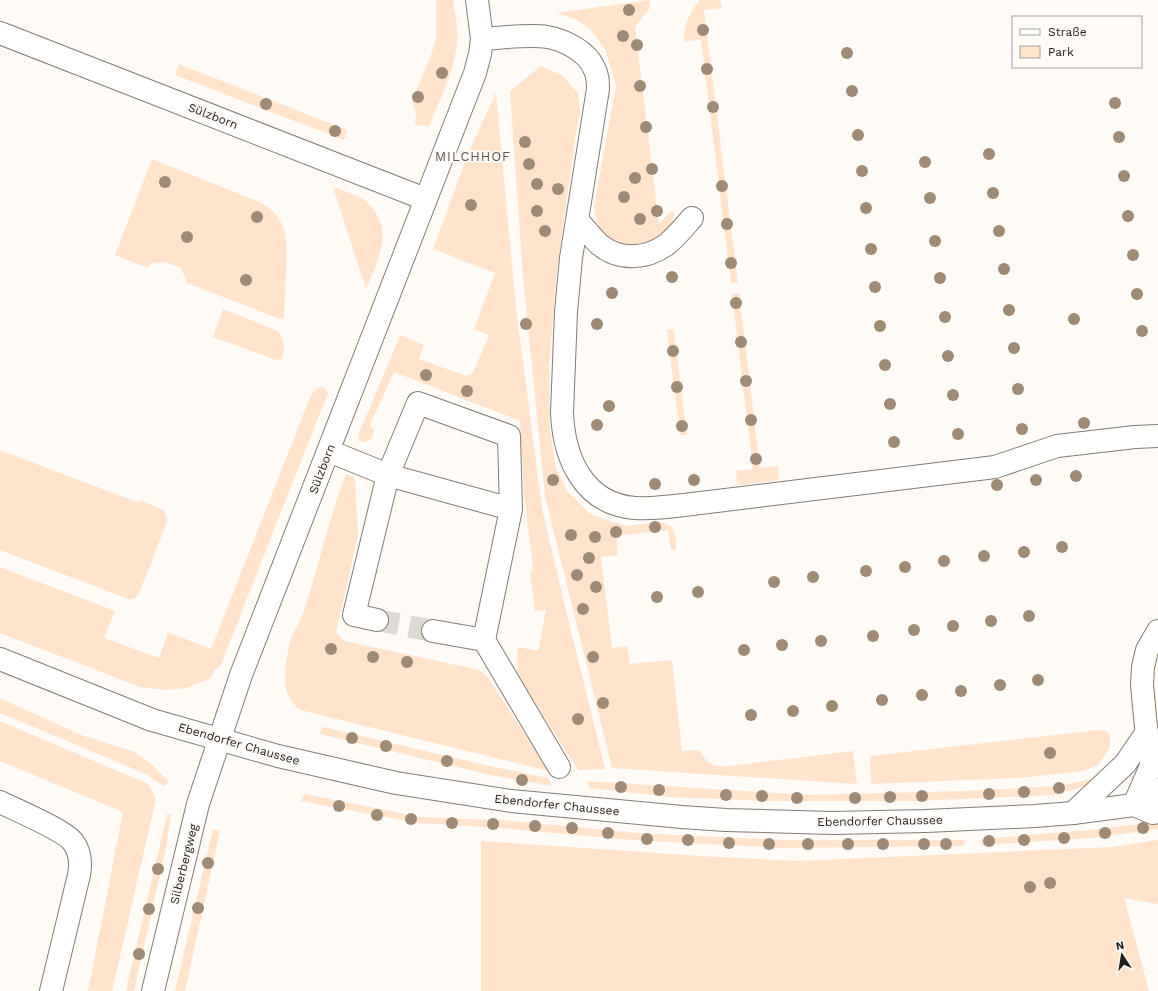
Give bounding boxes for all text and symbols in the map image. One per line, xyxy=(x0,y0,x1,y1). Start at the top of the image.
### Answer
legend xyxy=(1012,16,1142,68)
text: Straße xyxy=(1048,25,1087,39)
text: Park xyxy=(1048,45,1074,59)
street label: Sülzborn xyxy=(186,100,240,132)
district label: MILCHHOF xyxy=(435,149,511,164)
street label: Sülzborn xyxy=(306,442,338,496)
street label: Ebendorfer Chaussee xyxy=(177,720,301,768)
street label: Ebendorfer Chaussee xyxy=(494,791,620,819)
street label: Ebendorfer Chaussee xyxy=(817,813,943,829)
street label: Silberbergweg xyxy=(167,822,201,906)
north arrow xyxy=(1102,935,1142,975)
text: N xyxy=(1115,939,1125,953)

